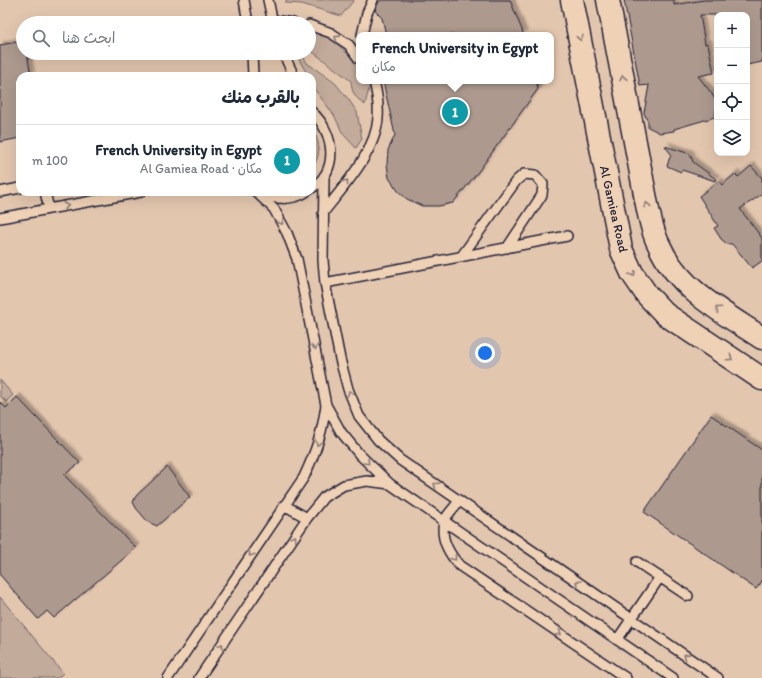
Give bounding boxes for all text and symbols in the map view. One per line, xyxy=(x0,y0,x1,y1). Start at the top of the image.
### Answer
map controls xyxy=(714,12,750,156)
button: + xyxy=(714,12,750,48)
search box xyxy=(16,16,316,60)
icon: search xyxy=(30,27,52,49)
text: ابحث هنا xyxy=(62,29,116,47)
popup xyxy=(356,32,554,84)
one-way arrow xyxy=(334,35,341,42)
one-way arrow xyxy=(575,35,583,41)
text: French University in Egypt xyxy=(372,39,538,57)
button: − xyxy=(714,48,750,84)
text: مكان xyxy=(372,59,396,74)
one-way arrow xyxy=(619,74,627,81)
button: locate xyxy=(714,84,750,120)
text: بالقرب منك xyxy=(222,87,300,107)
pin: 1 xyxy=(442,97,468,127)
button: layers xyxy=(714,120,750,156)
text: French University in Egypt xyxy=(95,141,262,159)
text: 100 m xyxy=(32,153,68,168)
text: 1 xyxy=(284,153,290,168)
text: مكان · Al Gamiea Road xyxy=(140,161,262,176)
street label: Al Gamiea Road xyxy=(597,164,631,254)
one-way arrow xyxy=(341,179,348,186)
one-way arrow xyxy=(63,202,69,211)
one-way arrow xyxy=(643,202,651,208)
one-way arrow xyxy=(276,218,284,225)
one-way arrow xyxy=(628,270,635,277)
one-way arrow xyxy=(715,306,722,314)
one-way arrow xyxy=(310,343,319,350)
your location xyxy=(475,343,495,363)
one-way arrow xyxy=(725,353,732,360)
one-way arrow xyxy=(346,389,354,396)
one-way arrow xyxy=(314,440,323,447)
one-way arrow xyxy=(362,457,370,465)
one-way arrow xyxy=(434,483,441,490)
one-way arrow xyxy=(289,535,297,542)
one-way arrow xyxy=(248,550,256,557)
one-way arrow xyxy=(449,554,456,561)
one-way arrow xyxy=(575,580,582,588)
one-way arrow xyxy=(555,628,562,635)
one-way arrow xyxy=(216,643,223,650)
one-way arrow xyxy=(683,654,690,661)

